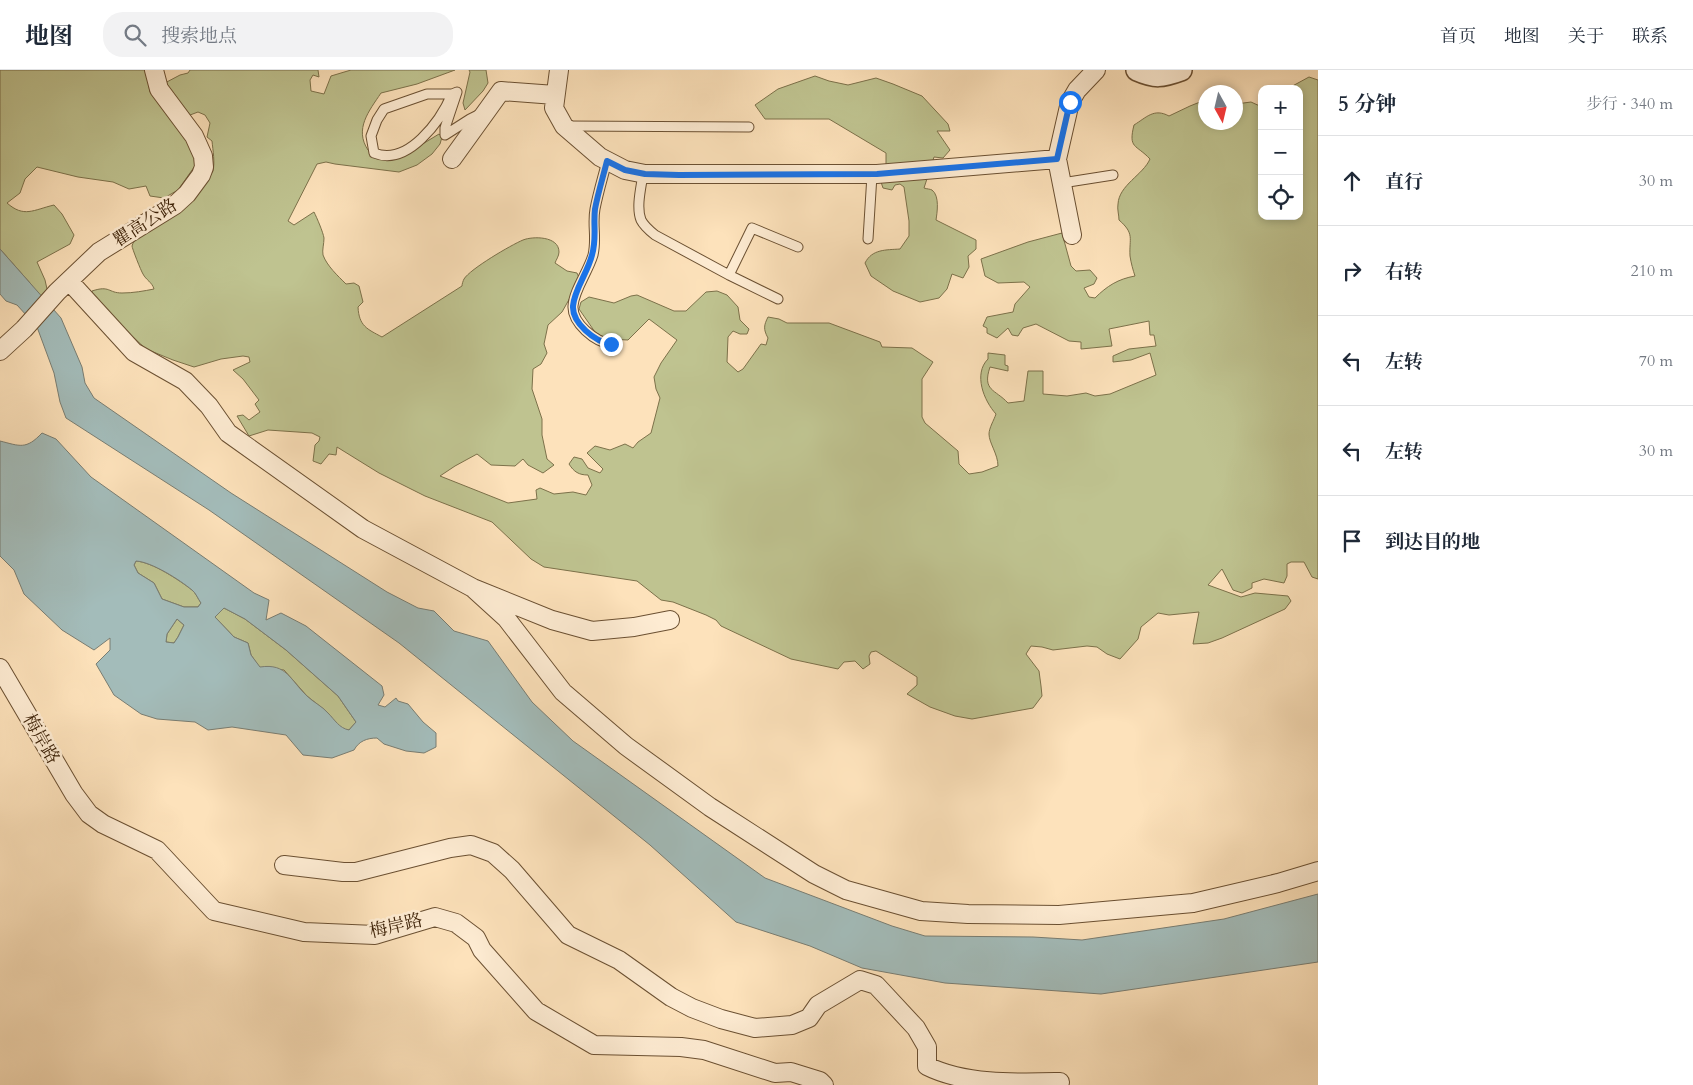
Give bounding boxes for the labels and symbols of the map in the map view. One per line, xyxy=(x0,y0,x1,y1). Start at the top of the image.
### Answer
north arrow xyxy=(1198,85,1243,130)
route start xyxy=(1059,91,1082,114)
street label: 瞿高公路 xyxy=(108,193,182,253)
route end xyxy=(600,333,623,356)
street label: 梅岸路 xyxy=(17,709,65,769)
street label: 梅岸路 xyxy=(367,908,425,944)

